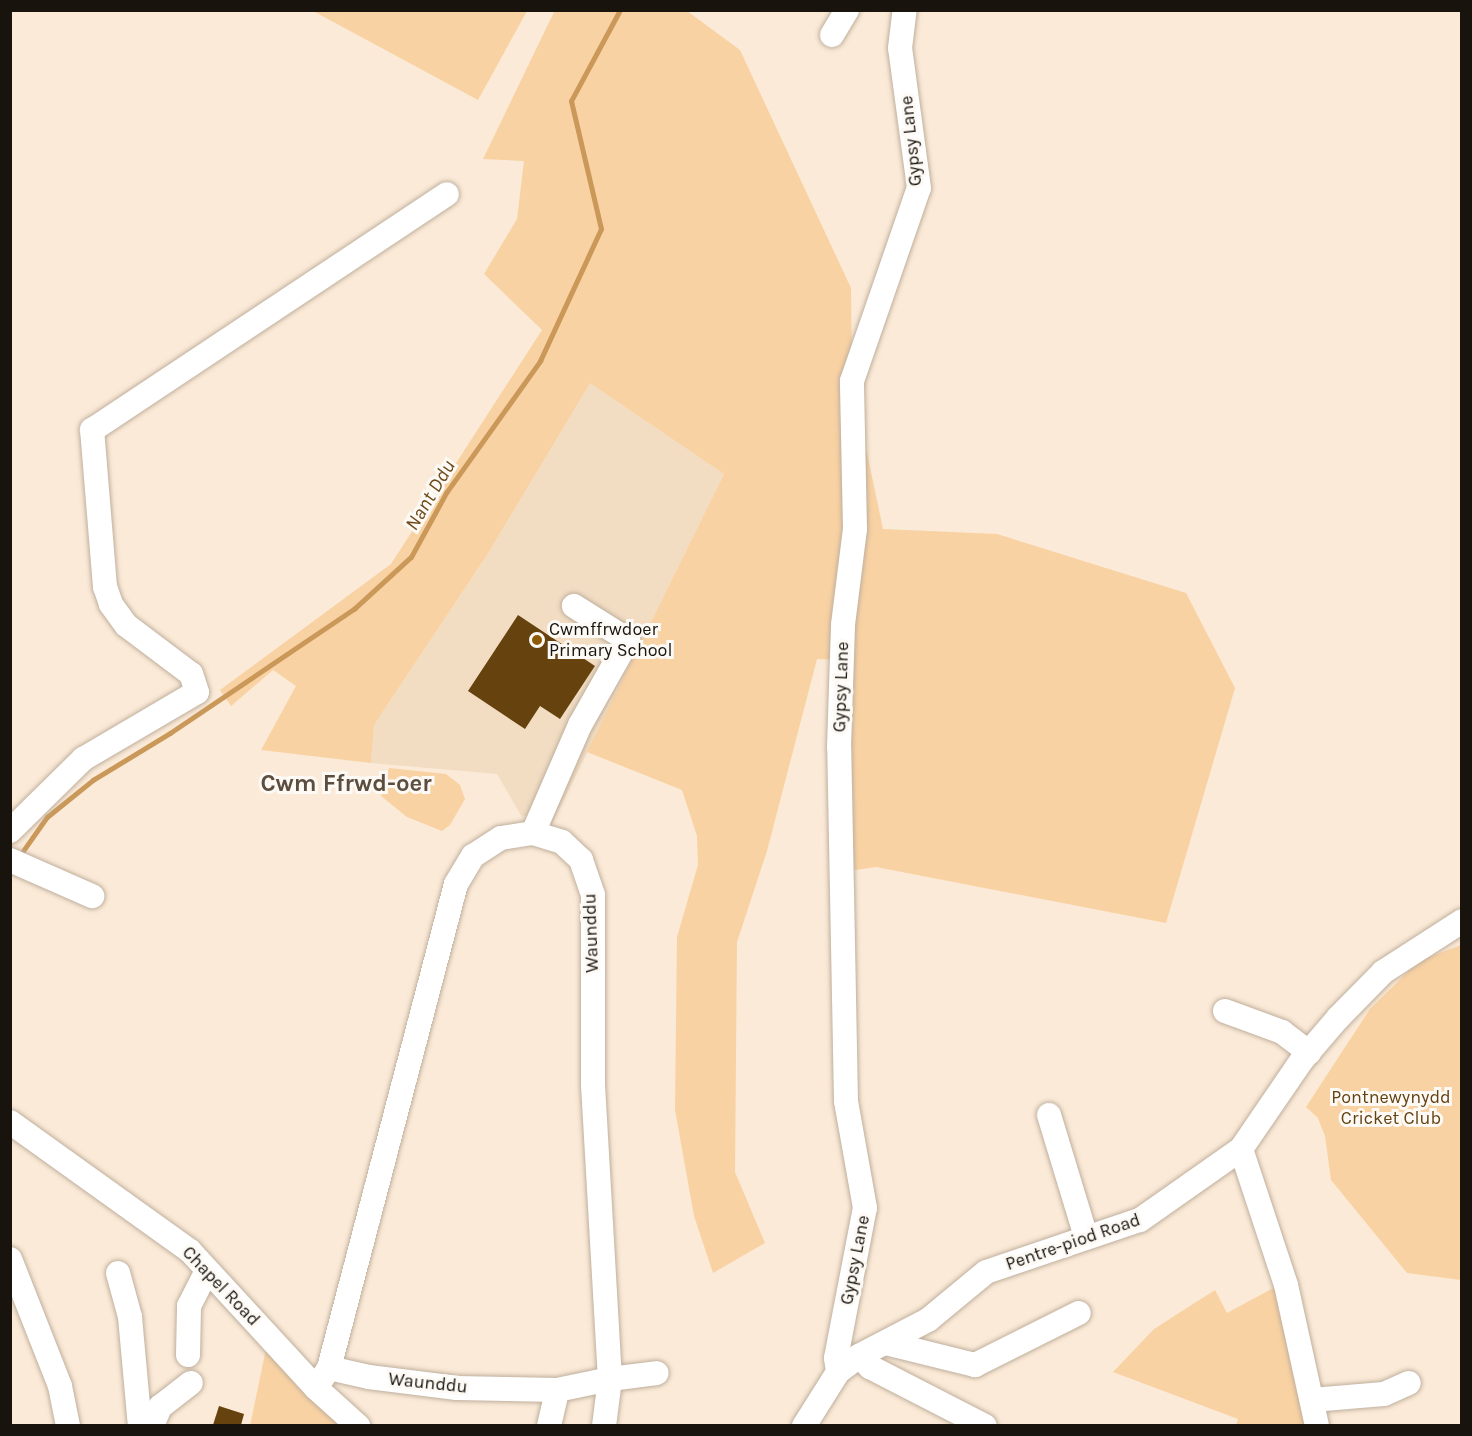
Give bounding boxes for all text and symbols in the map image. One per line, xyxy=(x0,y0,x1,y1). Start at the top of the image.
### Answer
street label: Gypsy Lane xyxy=(896,95,926,187)
water label: Nant Ddu xyxy=(400,455,460,535)
place label: Cwmffrwdoer Primary School xyxy=(549,619,672,662)
marker: Cwmffrwdoer Primary School xyxy=(530,633,544,647)
street label: Gypsy Lane xyxy=(829,641,853,733)
district label: Cwm Ffrwd-oer xyxy=(260,770,432,798)
street label: Waunddu xyxy=(579,893,603,973)
park label: Pontnewynydd Cricket Club xyxy=(1331,1087,1451,1130)
street label: Pentre-piod Road xyxy=(1003,1209,1143,1275)
street label: Gypsy Lane xyxy=(836,1213,874,1307)
street label: Chapel Road xyxy=(178,1242,264,1330)
street label: Waunddu xyxy=(387,1368,469,1398)

